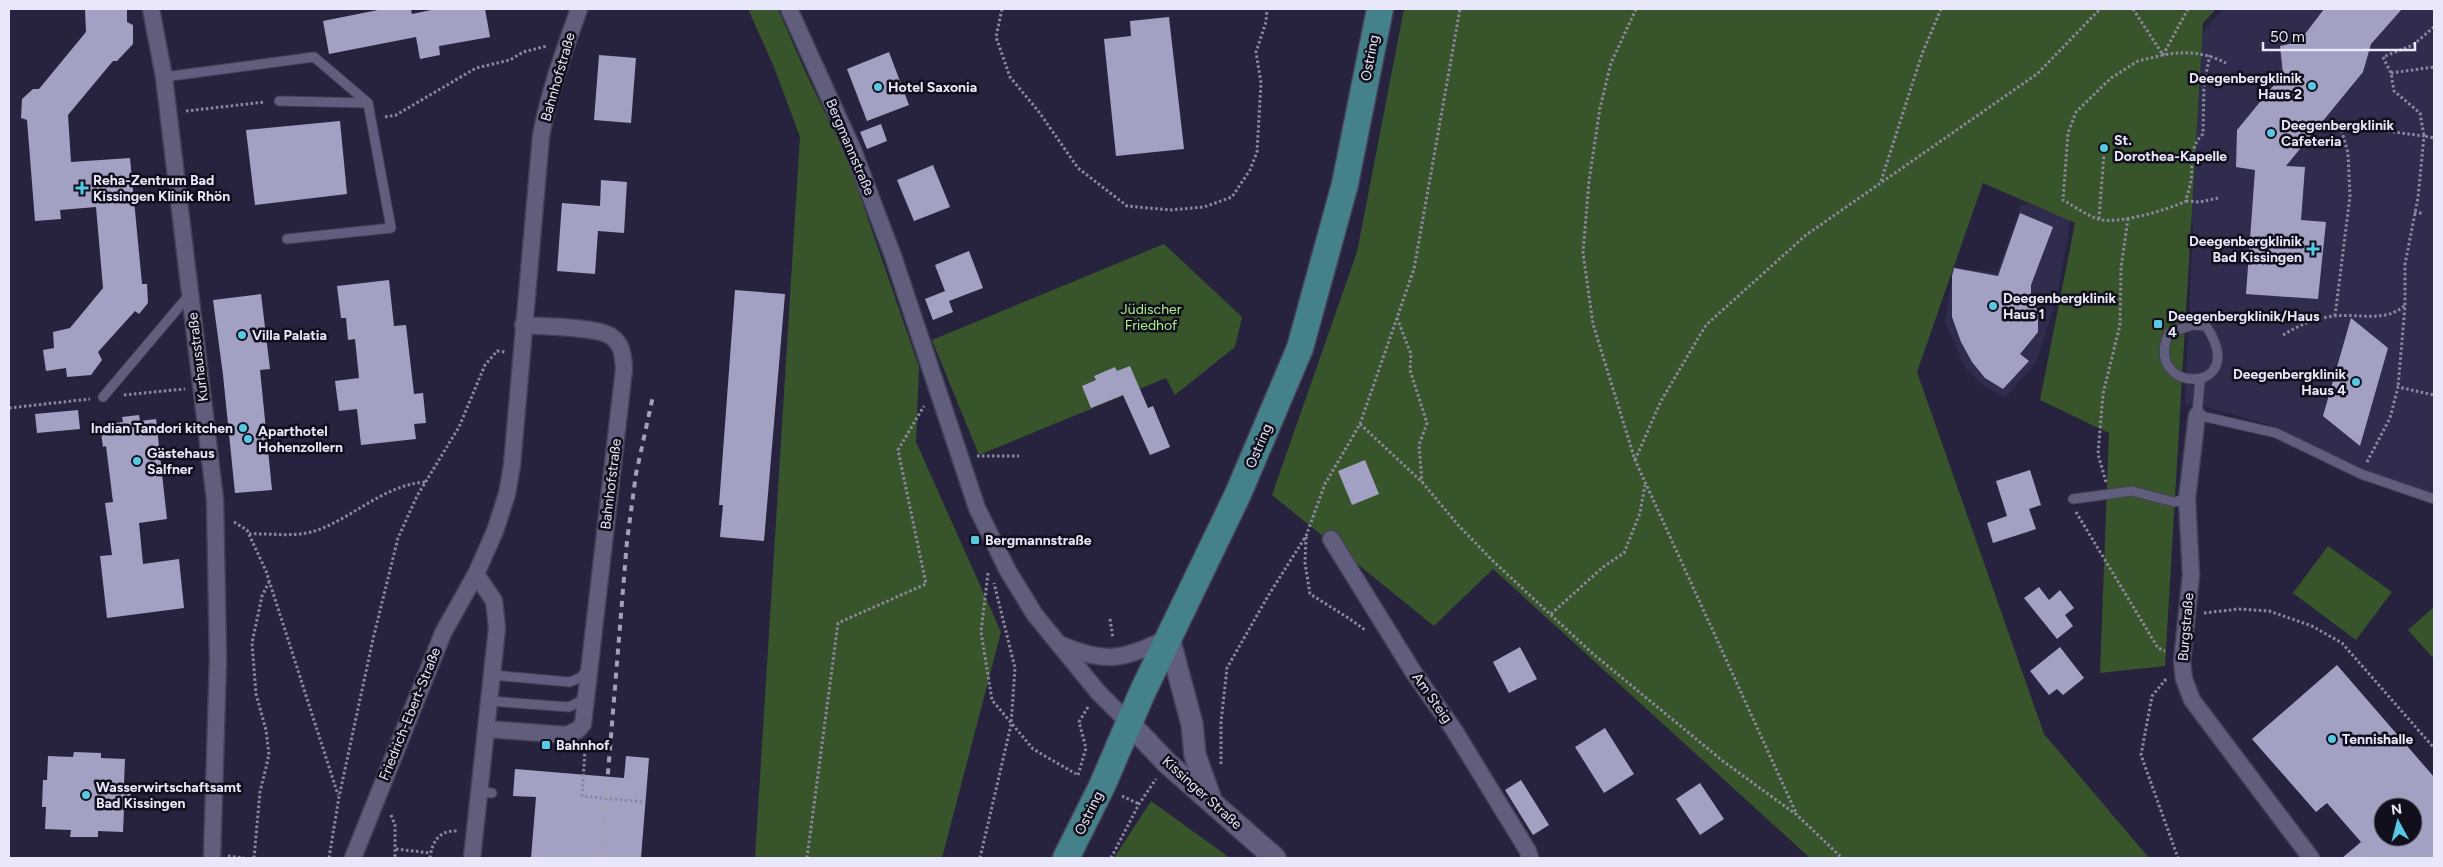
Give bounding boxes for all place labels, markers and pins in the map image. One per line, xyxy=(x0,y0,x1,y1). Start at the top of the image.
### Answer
place label: Deegenbergklinik Haus 2 xyxy=(2189,70,2302,103)
place label: Hotel Saxonia xyxy=(888,79,977,96)
marker: Deegenbergklinik Haus 2 xyxy=(2306,80,2318,92)
marker: Hotel Saxonia xyxy=(872,81,884,93)
place label: Deegenbergklinik Cafeteria xyxy=(2281,117,2395,150)
marker: Deegenbergklinik Cafeteria xyxy=(2265,127,2277,139)
place label: St. Dorothea-Kapelle xyxy=(2114,132,2227,165)
marker: St. Dorothea-Kapelle xyxy=(2098,142,2110,154)
place label: Reha-Zentrum Bad Kissingen Klinik Rhön xyxy=(93,172,230,205)
marker: Reha-Zentrum Bad Kissingen Klinik Rhön xyxy=(75,181,89,195)
place label: Deegenbergklinik Bad Kissingen xyxy=(2189,233,2302,266)
marker: Deegenbergklinik Bad Kissingen xyxy=(2306,242,2320,256)
place label: Deegenbergklinik Haus 1 xyxy=(2003,290,2117,323)
marker: Deegenbergklinik Haus 1 xyxy=(1987,300,1999,312)
place label: Deegenbergklinik/Haus 4 xyxy=(2168,308,2320,341)
marker: Deegenbergklinik/Haus 4 xyxy=(2152,318,2164,330)
place label: Villa Palatia xyxy=(252,327,327,344)
marker: Villa Palatia xyxy=(236,329,248,341)
place label: Deegenbergklinik Haus 4 xyxy=(2233,366,2346,399)
marker: Deegenbergklinik Haus 4 xyxy=(2350,376,2362,388)
place label: Indian Tandori kitchen xyxy=(91,420,233,437)
marker: Indian Tandori kitchen xyxy=(237,422,249,434)
place label: Aparthotel Hohenzollern xyxy=(258,423,343,456)
marker: Aparthotel Hohenzollern xyxy=(242,433,254,445)
place label: Gästehaus Salfner xyxy=(147,445,215,478)
marker: Gästehaus Salfner xyxy=(131,455,143,467)
place label: Bergmannstraße xyxy=(985,532,1092,549)
marker: Bergmannstraße xyxy=(969,534,981,546)
place label: Tennishalle xyxy=(2342,731,2413,748)
marker: Tennishalle xyxy=(2326,733,2338,745)
place label: Bahnhof xyxy=(556,737,610,754)
marker: Bahnhof xyxy=(540,739,552,751)
place label: Wasserwirtschaftsamt Bad Kissingen xyxy=(96,779,242,812)
marker: Wasserwirtschaftsamt Bad Kissingen xyxy=(80,789,92,801)

